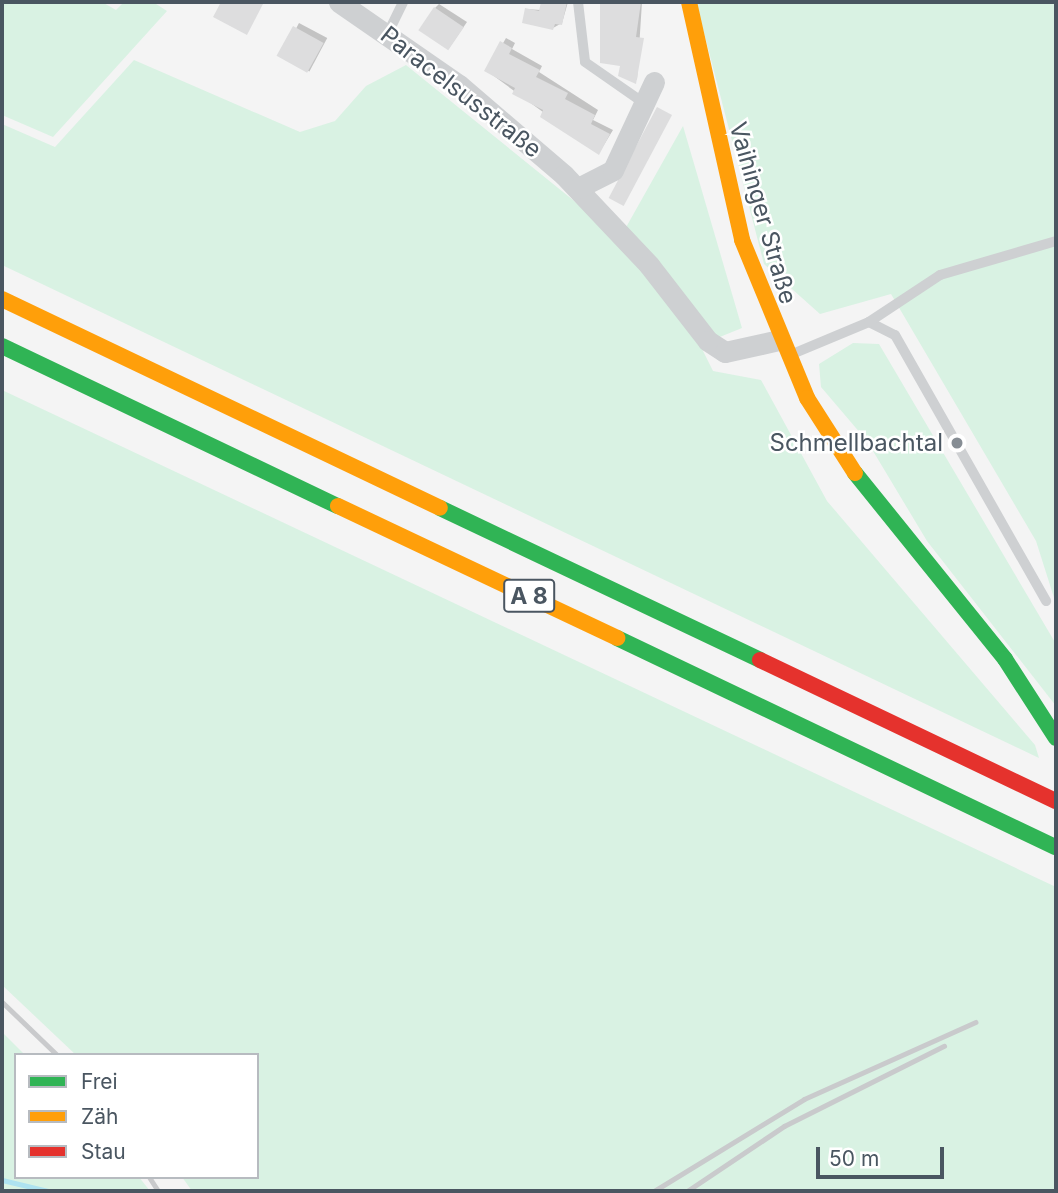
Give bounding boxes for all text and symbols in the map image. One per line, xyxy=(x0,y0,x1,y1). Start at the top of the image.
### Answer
street label: Paracelsusstraße xyxy=(375,20,547,164)
street label: Vaihinger Straße xyxy=(723,119,803,307)
place label: Schmellbachtal xyxy=(769,429,943,457)
marker: Schmellbachtal xyxy=(949,435,965,451)
road number: A 8 xyxy=(503,576,555,616)
legend xyxy=(14,1053,259,1179)
text: Frei xyxy=(81,1069,118,1094)
text: Zäh xyxy=(81,1104,118,1129)
scale bar xyxy=(820,1134,948,1178)
text: Stau xyxy=(81,1139,126,1164)
text: 50 m xyxy=(829,1146,879,1171)

